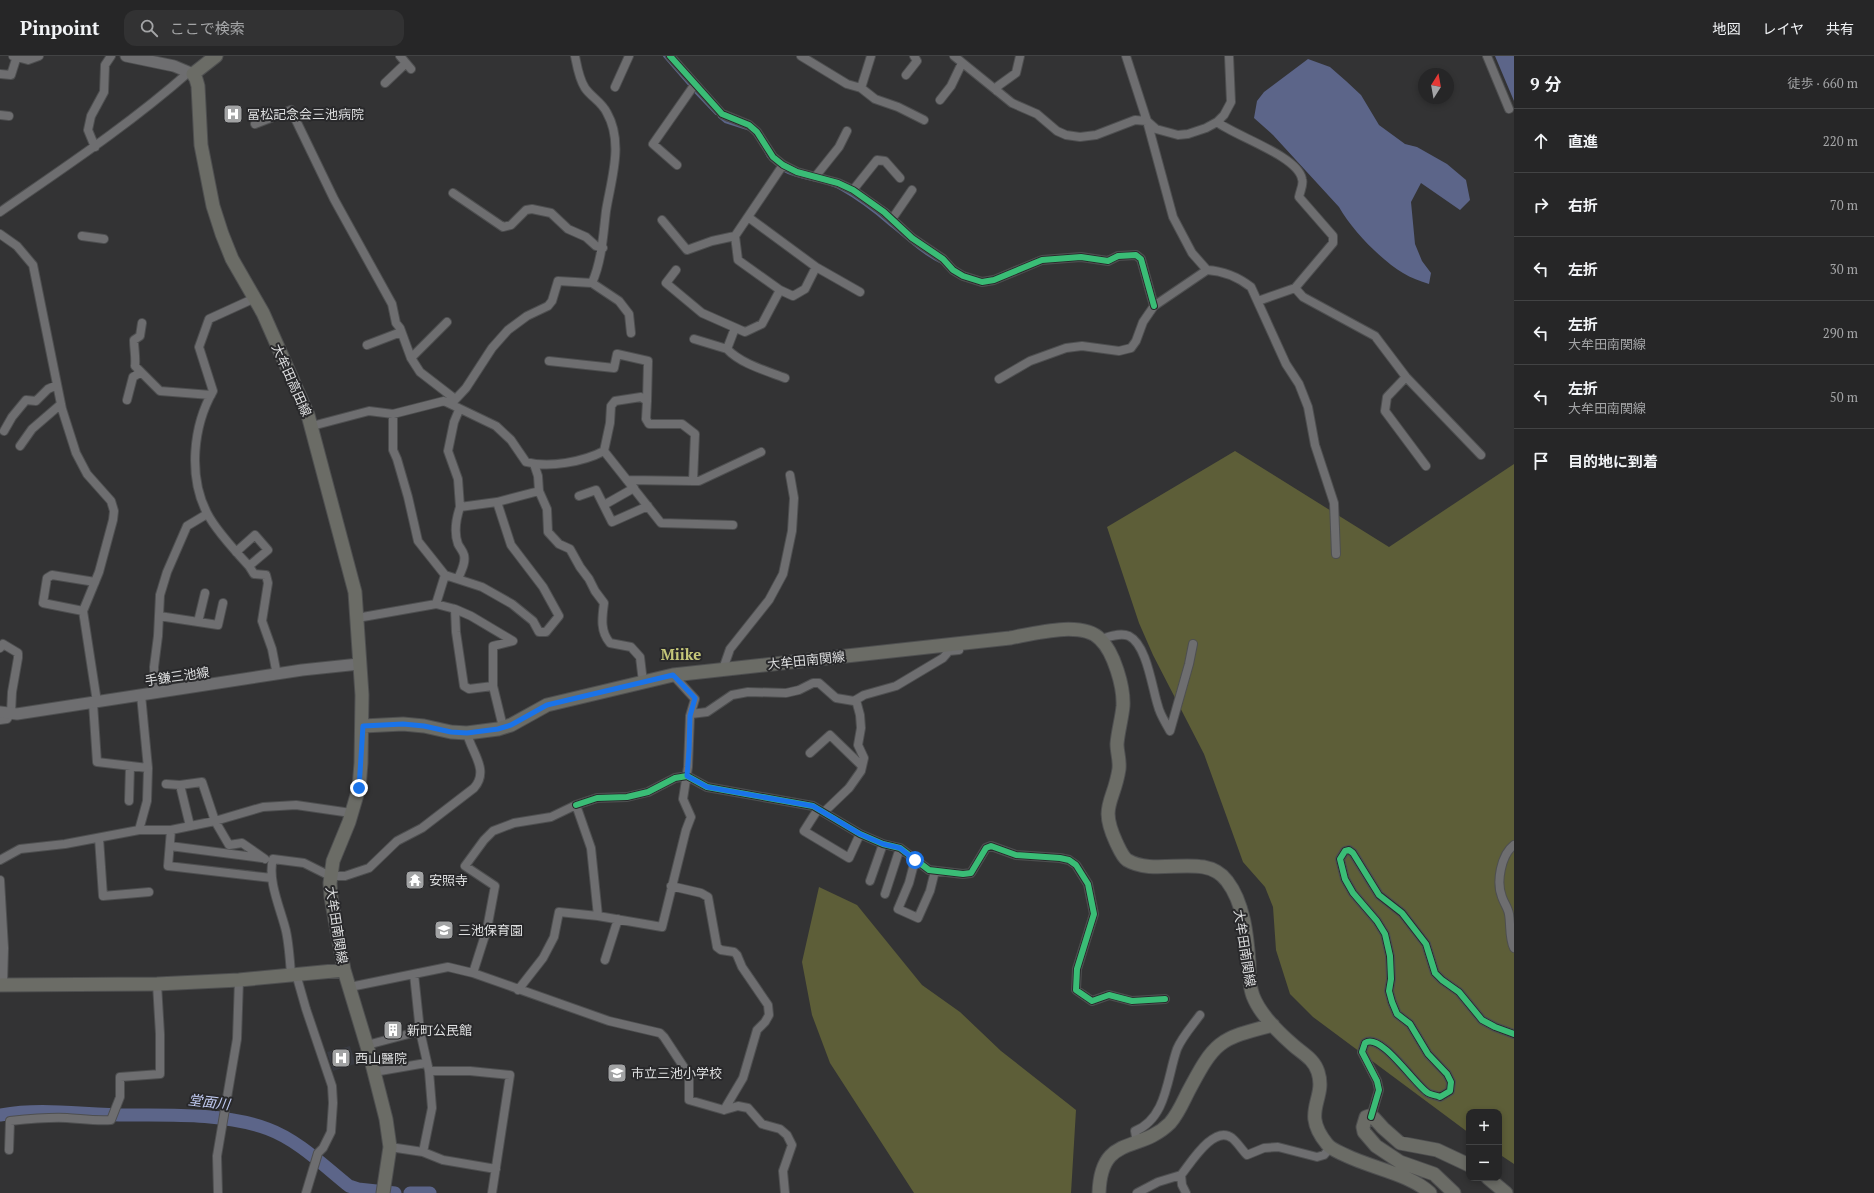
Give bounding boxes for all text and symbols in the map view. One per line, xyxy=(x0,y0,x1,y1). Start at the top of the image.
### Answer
search box xyxy=(124,10,404,46)
text: Pinpoint xyxy=(20,15,100,40)
icon: search xyxy=(138,17,160,39)
text: ここで検索 xyxy=(170,18,245,38)
text: 地図 xyxy=(1712,19,1740,38)
text: レイヤ xyxy=(1762,19,1804,38)
text: 共有 xyxy=(1826,19,1854,38)
north arrow xyxy=(1418,68,1454,104)
text: 9 分 xyxy=(1530,72,1561,95)
text: 徒歩 · 660 m xyxy=(1787,74,1858,92)
hospital icon: 冨松記念会三池病院 xyxy=(222,103,244,125)
place label: 冨松記念会三池病院 xyxy=(247,105,364,123)
icon: ahead xyxy=(1530,130,1552,152)
text: 直進 xyxy=(1568,131,1598,151)
text: 220 m xyxy=(1823,132,1858,150)
icon: right xyxy=(1530,194,1552,216)
text: 右折 xyxy=(1568,195,1598,215)
text: 70 m xyxy=(1830,196,1858,214)
icon: left xyxy=(1530,258,1552,280)
text: 左折 xyxy=(1568,259,1598,279)
text: 30 m xyxy=(1830,260,1858,278)
text: 左折 xyxy=(1568,314,1598,334)
icon: left xyxy=(1530,322,1552,344)
text: 290 m xyxy=(1823,324,1858,342)
text: 大牟田南関線 xyxy=(1568,335,1646,353)
street label: 大牟田高田線 xyxy=(268,341,316,419)
text: 左折 xyxy=(1568,378,1598,398)
icon: left xyxy=(1530,386,1552,408)
text: 50 m xyxy=(1830,388,1858,406)
text: 大牟田南関線 xyxy=(1568,399,1646,417)
icon: arrive xyxy=(1530,450,1552,472)
text: 目的地に到着 xyxy=(1568,451,1658,471)
district label: Miike xyxy=(661,644,701,664)
street label: 大牟田南関線 xyxy=(766,647,846,673)
street label: 手鎌三池線 xyxy=(144,663,210,689)
route end xyxy=(350,779,368,797)
route start xyxy=(906,851,924,869)
temple icon: 安照寺 xyxy=(404,869,426,891)
place label: 安照寺 xyxy=(429,871,468,889)
street label: 大牟田南関線 xyxy=(322,885,352,965)
street label: 大牟田南関線 xyxy=(1230,908,1260,988)
school or university icon: 三池保育園 xyxy=(433,919,455,941)
place label: 三池保育園 xyxy=(458,921,523,939)
building icon: 新町公民館 xyxy=(382,1019,404,1041)
place label: 新町公民館 xyxy=(407,1021,472,1039)
hospital icon: 西山醫院 xyxy=(330,1047,352,1069)
place label: 西山醫院 xyxy=(355,1049,407,1067)
school or university icon: 市立三池小学校 xyxy=(606,1062,628,1084)
place label: 市立三池小学校 xyxy=(631,1064,722,1082)
water label: 堂面川 xyxy=(187,1090,233,1114)
map controls xyxy=(1466,1109,1502,1181)
button: + xyxy=(1466,1109,1502,1145)
button: − xyxy=(1466,1145,1502,1181)

